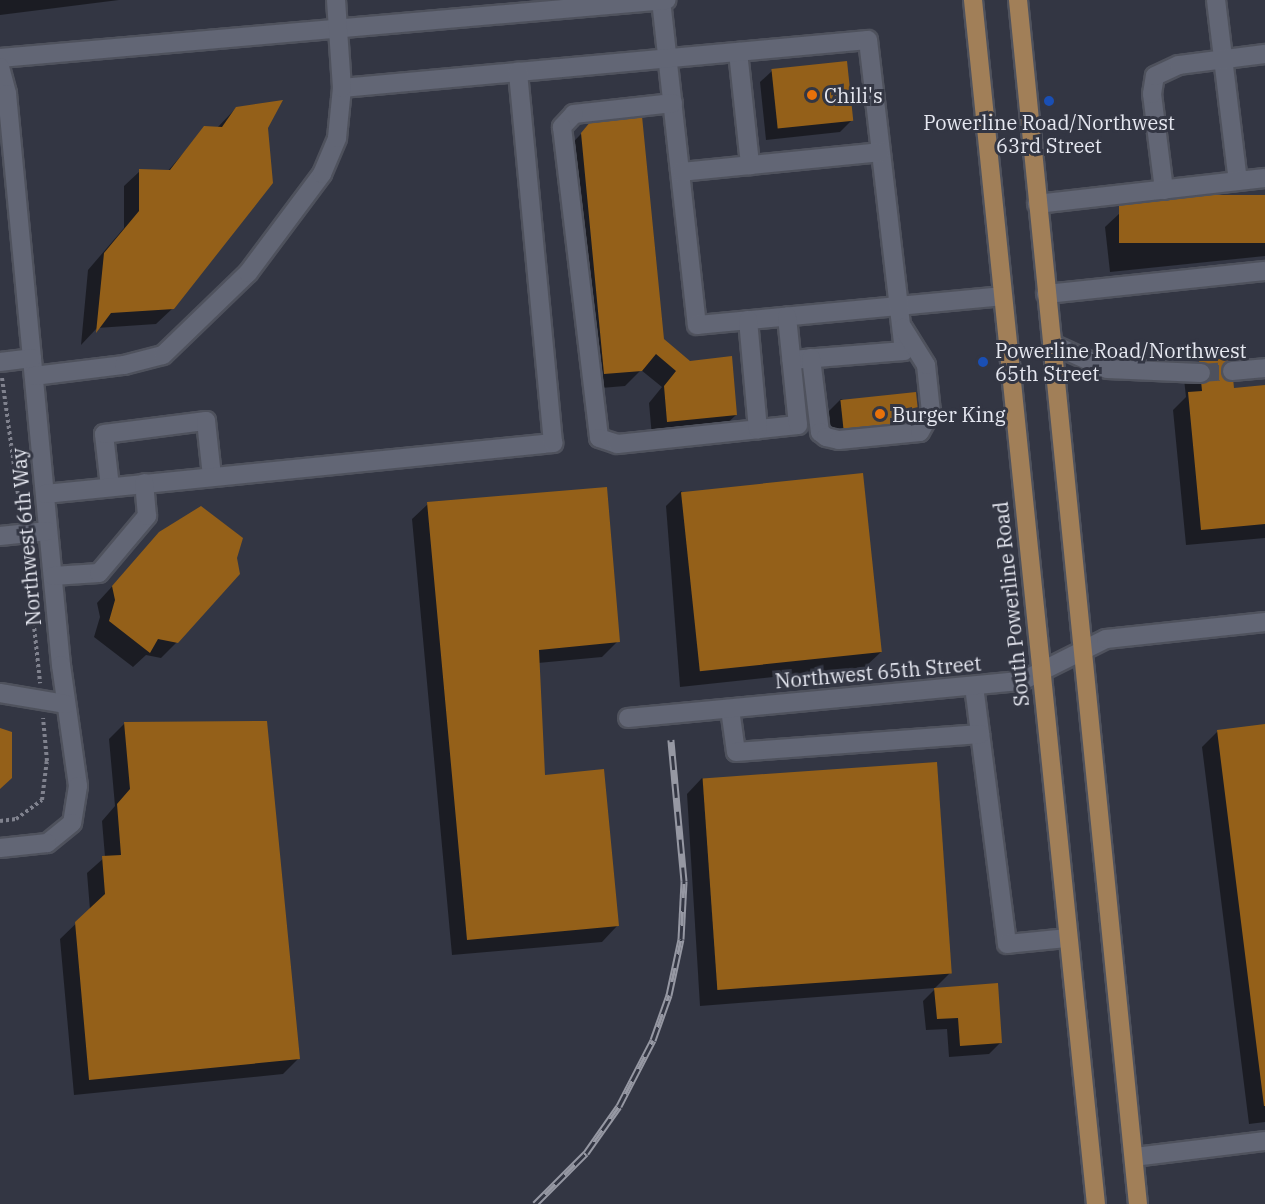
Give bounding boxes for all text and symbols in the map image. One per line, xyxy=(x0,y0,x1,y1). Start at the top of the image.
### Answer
place label: Chili's xyxy=(824,83,883,107)
marker: Chili's xyxy=(805,88,819,102)
marker: Powerline Road/Northwest 63rd Street xyxy=(1042,94,1056,108)
place label: Powerline Road/Northwest 63rd Street xyxy=(923,110,1175,157)
place label: Powerline Road/Northwest 65th Street xyxy=(995,338,1247,385)
marker: Powerline Road/Northwest 65th Street xyxy=(976,355,990,369)
place label: Burger King xyxy=(892,402,1006,426)
marker: Burger King xyxy=(873,407,887,421)
street label: Northwest 6th Way xyxy=(6,447,46,627)
street label: South Powerline Road xyxy=(988,500,1034,708)
street label: Northwest 65th Street xyxy=(774,651,982,693)

